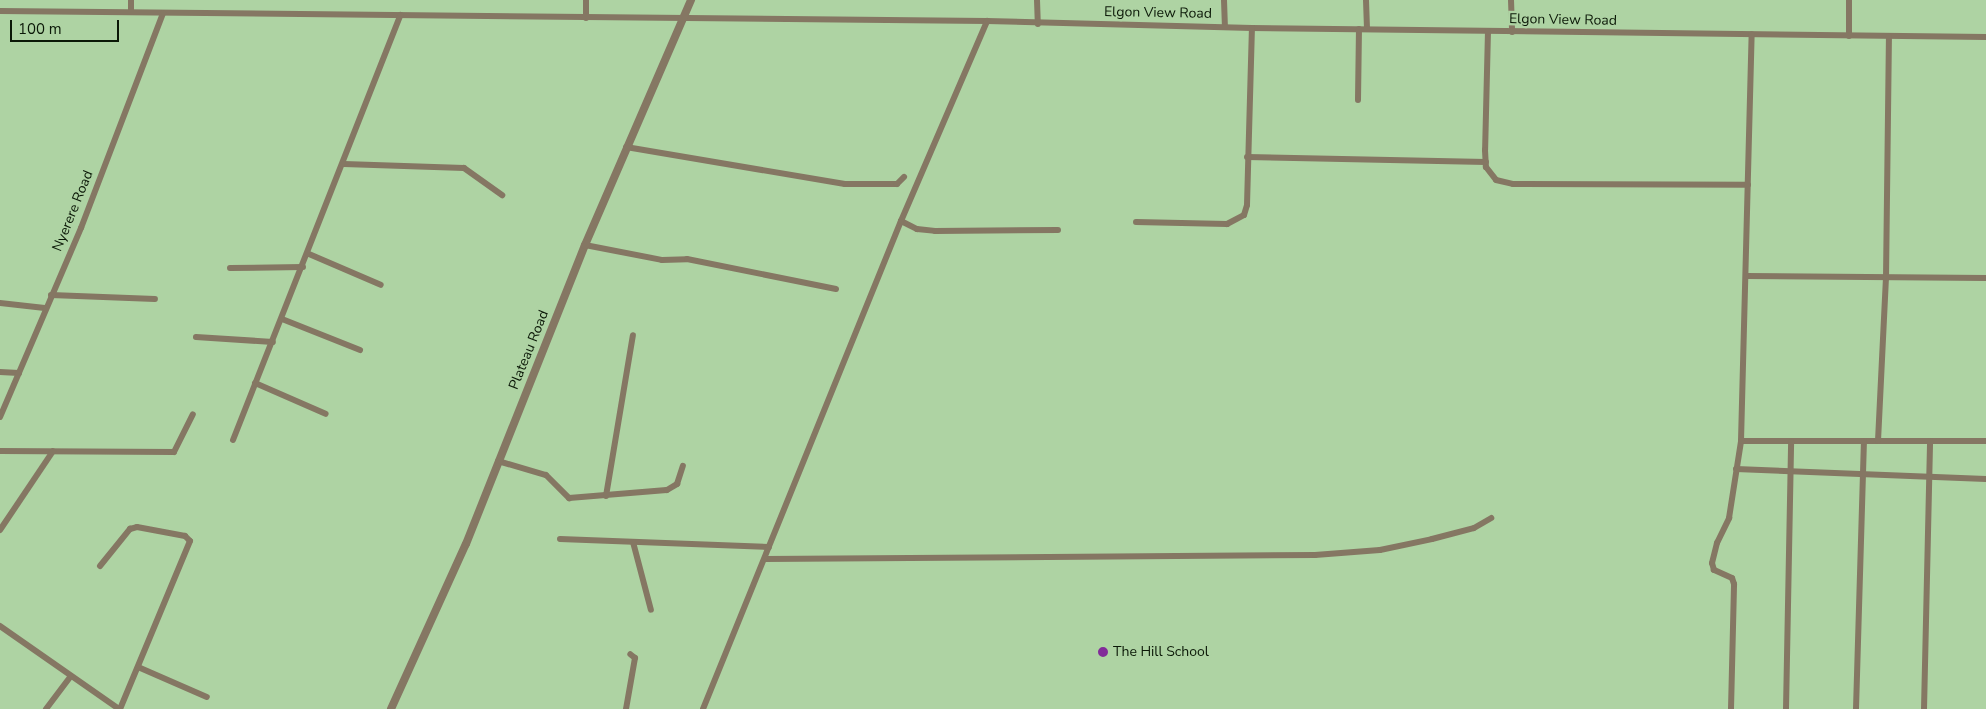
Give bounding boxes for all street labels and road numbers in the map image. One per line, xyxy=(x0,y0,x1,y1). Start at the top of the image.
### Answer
street label: Elgon View Road xyxy=(1104,4,1212,22)
street label: Elgon View Road xyxy=(1509,11,1617,29)
street label: Nyerere Road xyxy=(49,168,97,254)
street label: Plateau Road xyxy=(505,308,553,392)

